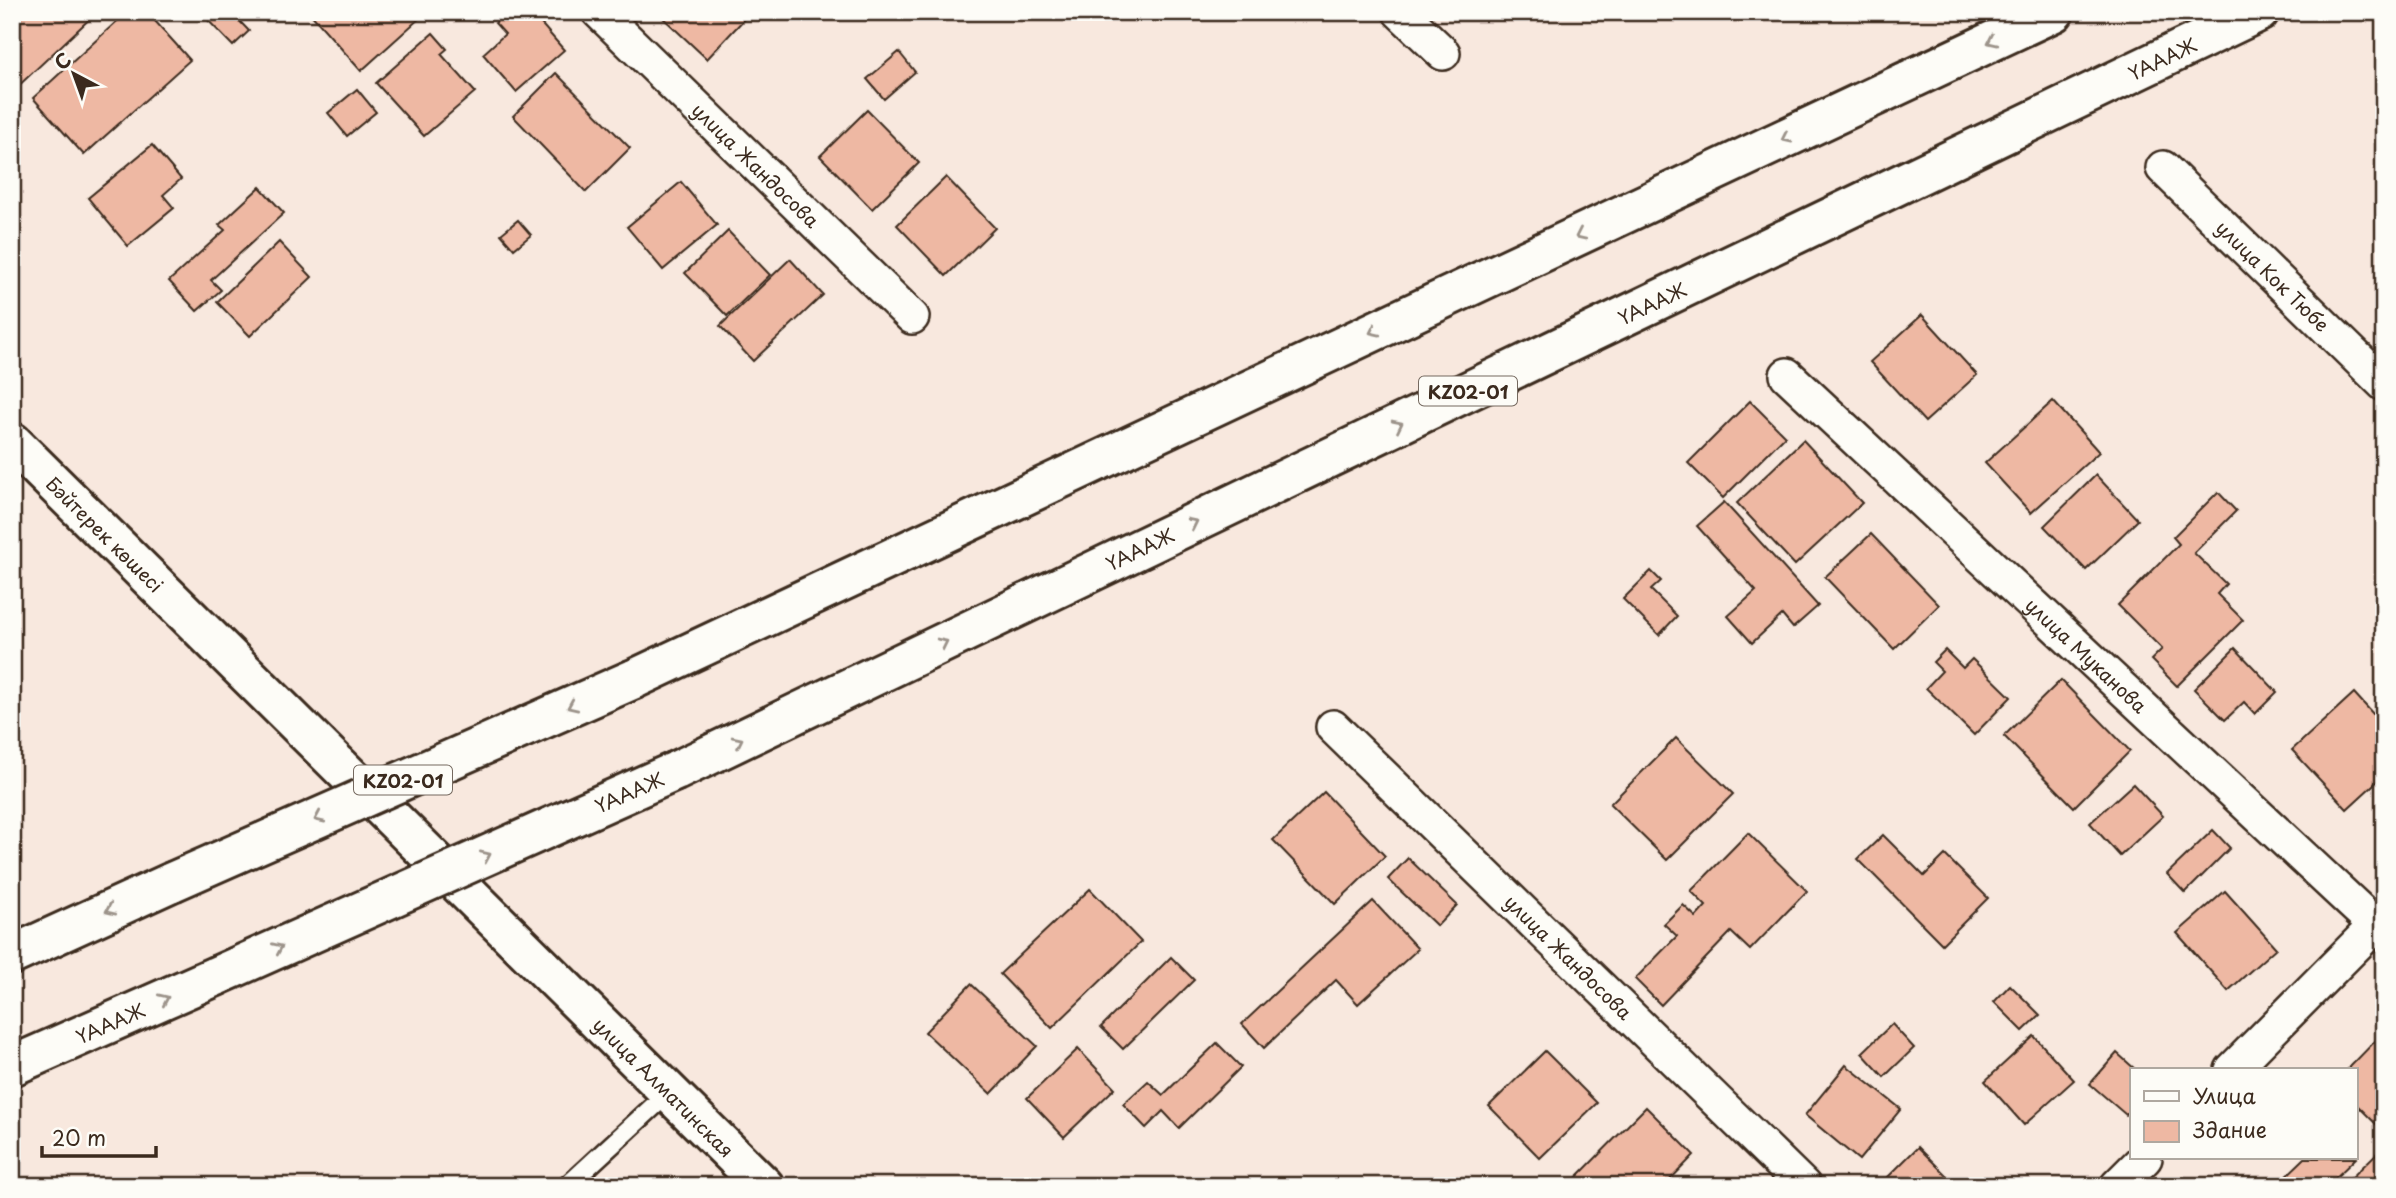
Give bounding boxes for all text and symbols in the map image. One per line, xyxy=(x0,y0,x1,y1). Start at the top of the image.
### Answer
street label: ҮАААЖ xyxy=(2123,30,2201,87)
one-way arrow xyxy=(1987,33,1999,47)
north arrow xyxy=(38,38,108,108)
text: С xyxy=(48,45,77,76)
street label: улица Жандосова xyxy=(686,96,826,234)
one-way arrow xyxy=(1781,130,1793,144)
street label: улица Кок Тюбе xyxy=(2210,214,2336,338)
one-way arrow xyxy=(1575,226,1587,240)
street label: ҮАААЖ xyxy=(1613,275,1690,332)
one-way arrow xyxy=(1369,323,1381,337)
road number: KZ02-01 xyxy=(1419,376,1517,405)
one-way arrow xyxy=(1391,419,1403,433)
street label: Бәйтерек көшесі xyxy=(40,470,170,598)
one-way arrow xyxy=(1186,518,1198,532)
street label: ҮАААЖ xyxy=(1101,520,1178,577)
street label: улица Муканова xyxy=(2019,591,2154,719)
one-way arrow xyxy=(936,637,948,651)
one-way arrow xyxy=(567,698,579,712)
one-way arrow xyxy=(731,736,743,750)
street label: ҮАААЖ xyxy=(590,764,668,820)
road number: KZ02-01 xyxy=(354,766,452,794)
one-way arrow xyxy=(314,809,326,823)
one-way arrow xyxy=(479,850,491,864)
street label: улица Жандосова xyxy=(1498,888,1639,1026)
one-way arrow xyxy=(104,902,117,916)
one-way arrow xyxy=(271,942,283,956)
one-way arrow xyxy=(157,993,169,1007)
street label: ҮАААЖ xyxy=(71,995,149,1050)
street label: улица Алматинская xyxy=(587,1011,741,1163)
legend xyxy=(2130,1068,2358,1160)
text: Улица xyxy=(2193,1079,2256,1111)
text: Здание xyxy=(2193,1113,2267,1145)
scale bar xyxy=(42,1114,156,1158)
text: 20 m xyxy=(52,1121,106,1153)

